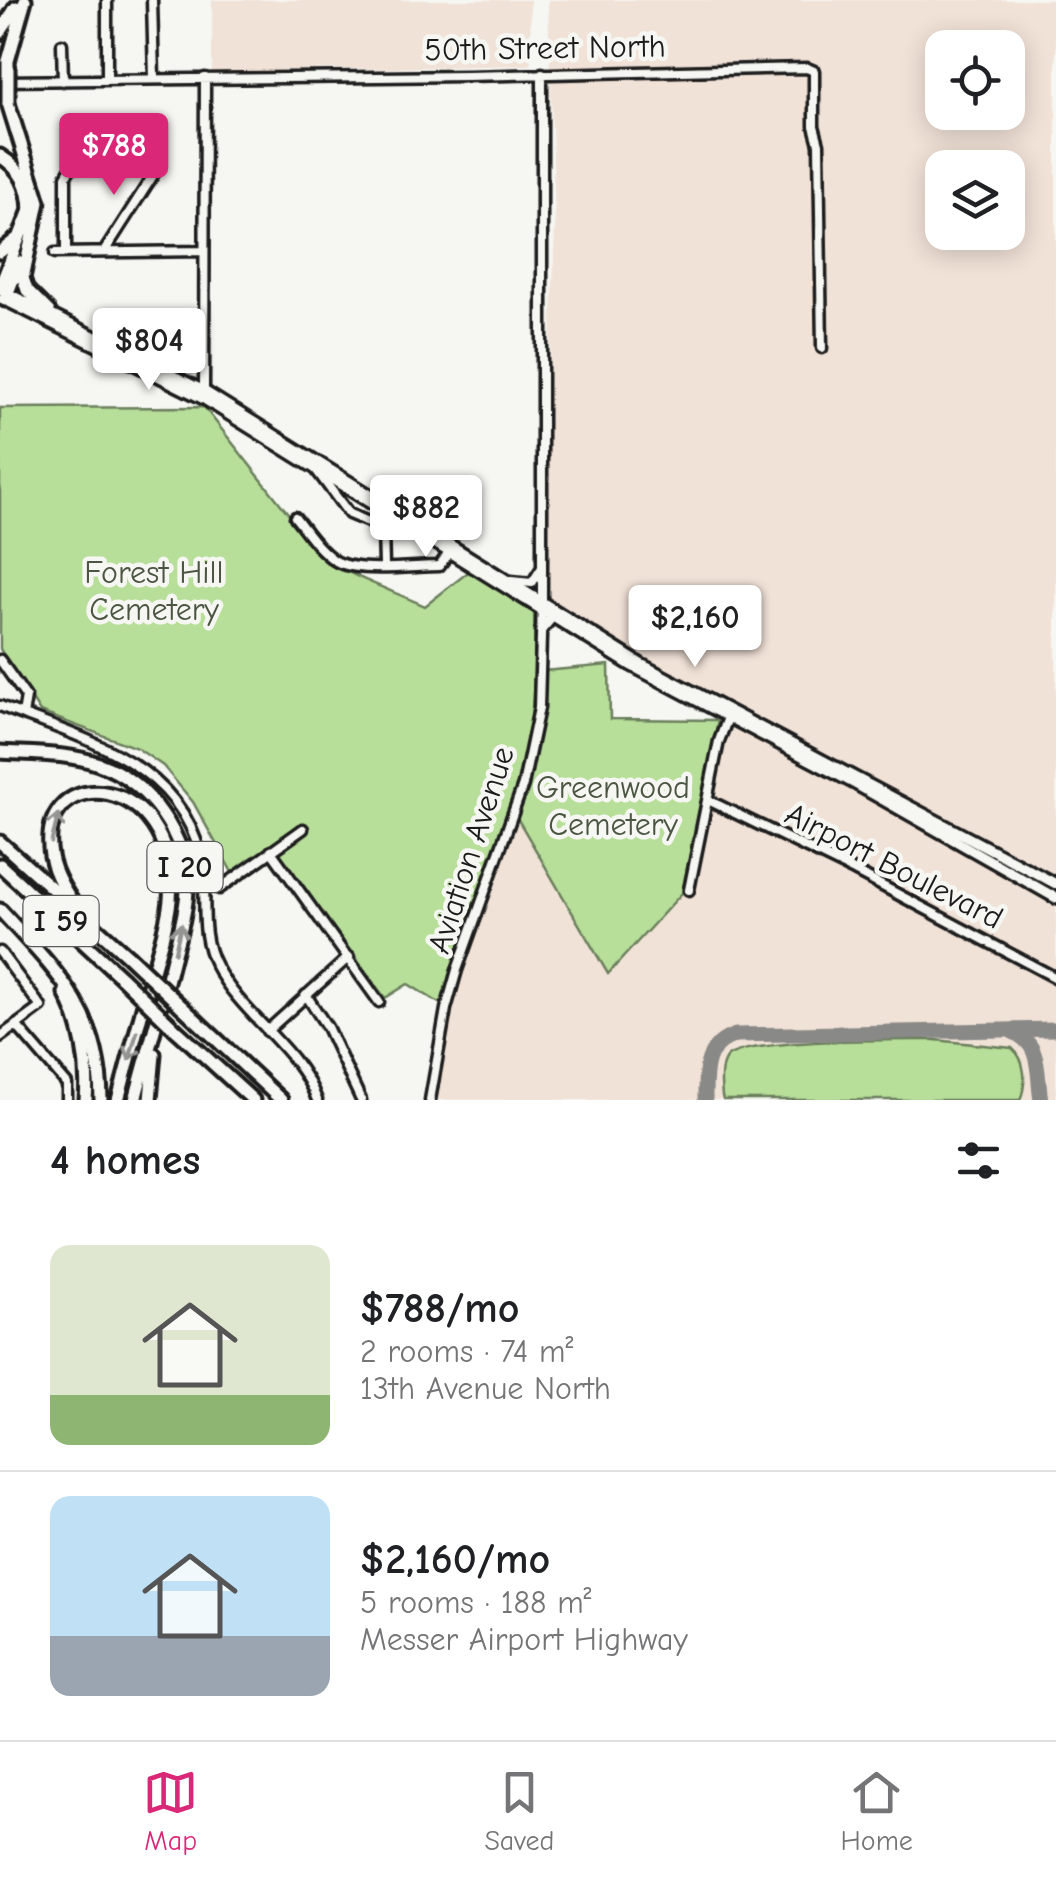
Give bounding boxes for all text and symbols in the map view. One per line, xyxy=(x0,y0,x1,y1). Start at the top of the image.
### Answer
street label: 50th Street North xyxy=(424,27,666,69)
map controls xyxy=(925,30,1025,250)
button: locate xyxy=(925,30,1025,130)
pin: $788 xyxy=(55,113,173,198)
text: $788 xyxy=(81,127,147,164)
button: layers xyxy=(925,150,1025,250)
pin: $804 xyxy=(90,308,208,393)
text: $804 xyxy=(115,322,183,359)
pin: $882 xyxy=(367,475,485,560)
text: $882 xyxy=(392,489,460,526)
park label: Forest Hill Cemetery xyxy=(84,554,224,628)
pin: $2,160 xyxy=(614,585,776,670)
text: $2,160 xyxy=(651,599,739,636)
street label: Aviation Avenue xyxy=(420,742,522,958)
park label: Greenwood Cemetery xyxy=(536,769,690,843)
street label: Airport Boulevard xyxy=(779,795,1009,937)
one-way arrow xyxy=(47,813,65,845)
road number: I 20 xyxy=(148,842,222,892)
road number: I 59 xyxy=(23,896,98,946)
one-way arrow xyxy=(170,923,188,955)
one-way arrow xyxy=(122,1030,141,1062)
icon: filters xyxy=(951,1133,1006,1188)
text: 4 homes xyxy=(50,1136,200,1185)
text: $788/mo xyxy=(360,1284,519,1333)
icon: home xyxy=(130,1285,250,1405)
text: 2 rooms · 74 m² xyxy=(360,1333,573,1370)
text: 13th Avenue North xyxy=(360,1370,611,1407)
text: $2,160/mo xyxy=(360,1535,550,1584)
icon: home xyxy=(130,1536,250,1656)
text: 5 rooms · 188 m² xyxy=(360,1584,592,1621)
text: Messer Airport Highway xyxy=(360,1621,688,1658)
tab: Map xyxy=(143,1765,198,1857)
tab: Saved xyxy=(484,1765,554,1857)
tab: Home xyxy=(841,1765,913,1857)

